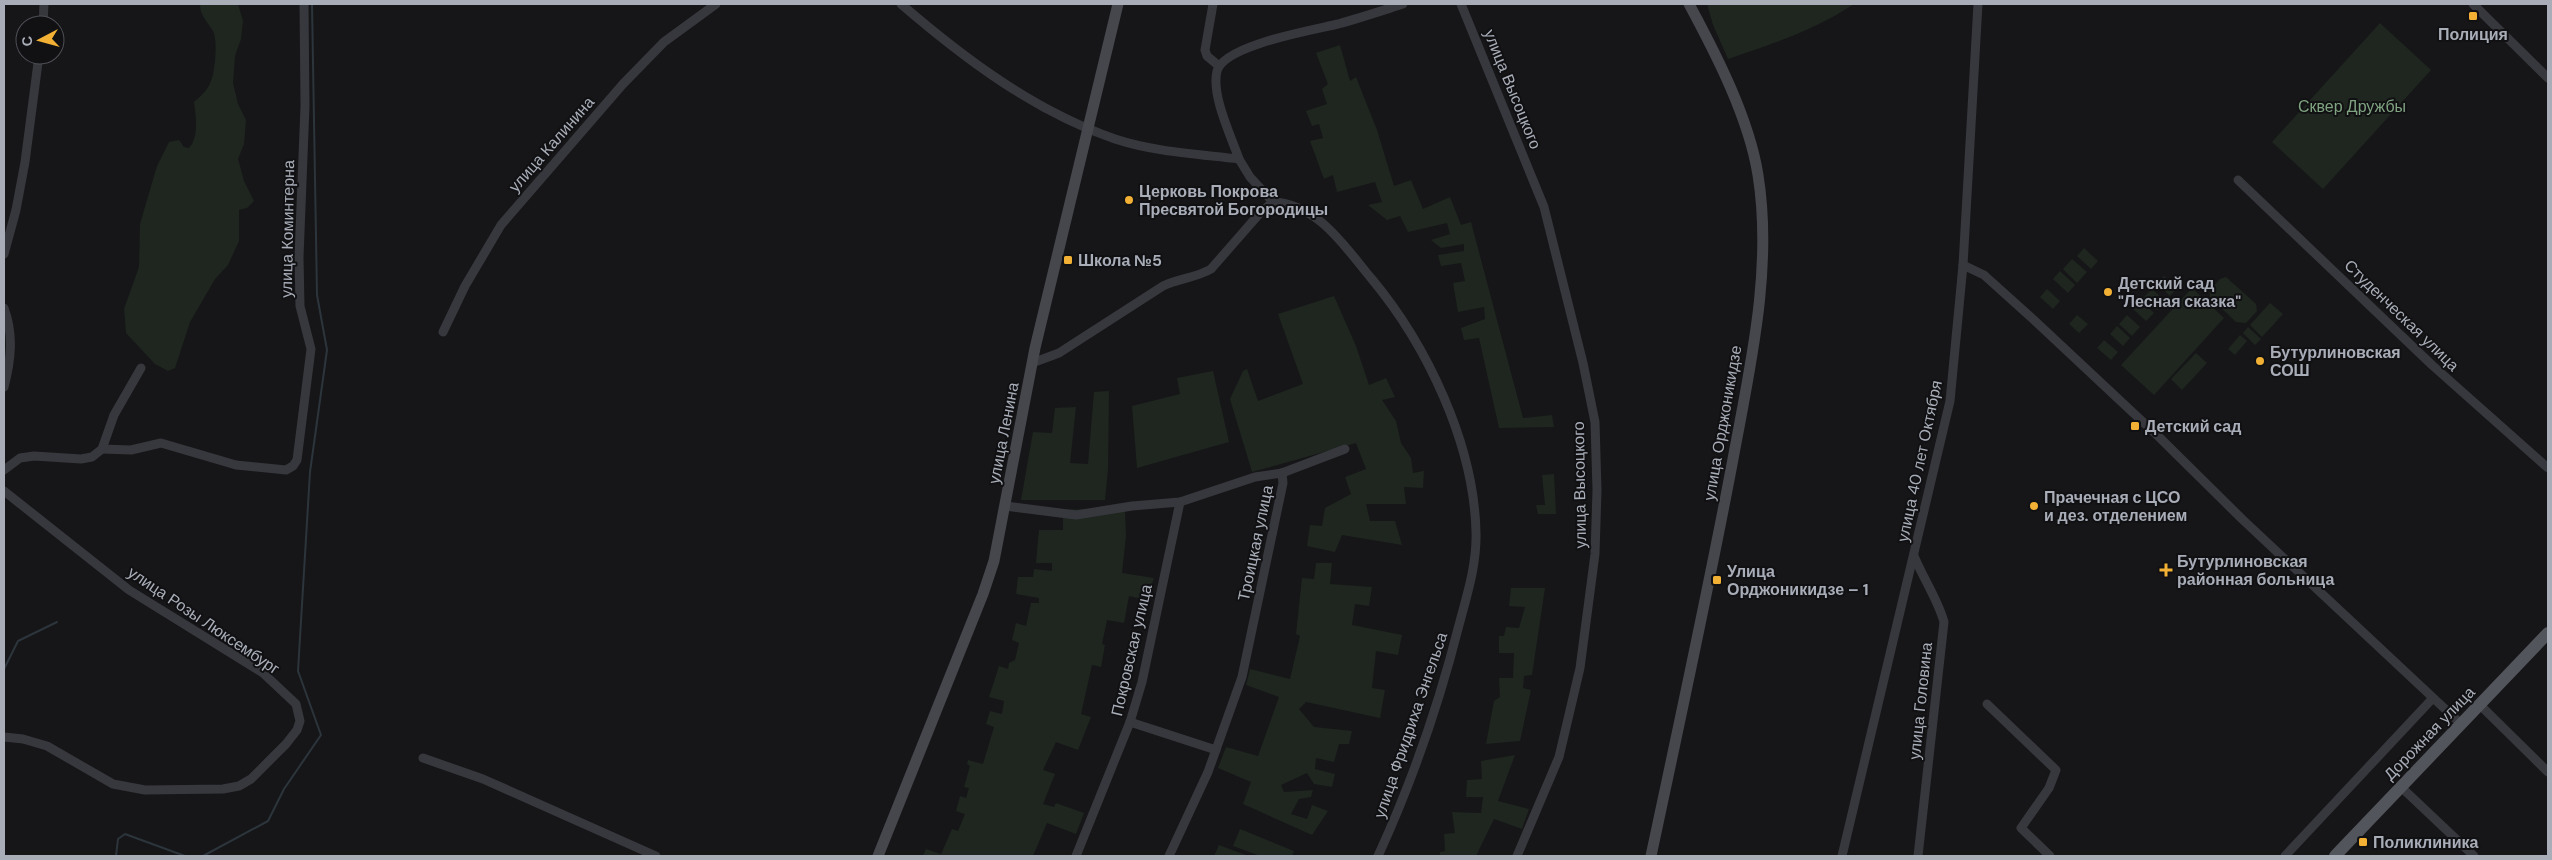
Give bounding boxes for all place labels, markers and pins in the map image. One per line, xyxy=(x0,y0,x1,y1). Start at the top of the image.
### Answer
marker: Полиция xyxy=(2467,10,2479,22)
place label: Полиция xyxy=(2438,24,2508,45)
place label: Церковь Покрова Пресвятой Богородицы xyxy=(1139,181,1328,220)
marker: Церковь Покрова Пресвятой Богородицы xyxy=(1123,194,1135,206)
place label: Школа №5 xyxy=(1078,250,1162,271)
marker: Школа №5 xyxy=(1062,254,1074,266)
place label: Детский сад "Лесная сказка" xyxy=(2118,273,2241,312)
marker: Детский сад "Лесная сказка" xyxy=(2102,286,2114,298)
place label: Бутурлиновская СОШ xyxy=(2270,342,2401,381)
marker: Бутурлиновская СОШ xyxy=(2254,355,2266,367)
place label: Детский сад xyxy=(2145,416,2241,437)
marker: Детский сад xyxy=(2129,420,2141,432)
place label: Прачечная с ЦСО и дез. отделением xyxy=(2044,487,2187,526)
marker: Прачечная с ЦСО и дез. отделением xyxy=(2028,500,2040,512)
place label: Бутурлиновская районная больница xyxy=(2177,551,2334,590)
place label: Улица Орджоникидзе – 1 xyxy=(1727,561,1869,600)
marker: Бутурлиновская районная больница xyxy=(2159,563,2173,577)
marker: Улица Орджоникидзе – 1 xyxy=(1711,574,1723,586)
place label: Поликлиника xyxy=(2373,832,2479,853)
marker: Поликлиника xyxy=(2357,836,2369,848)

